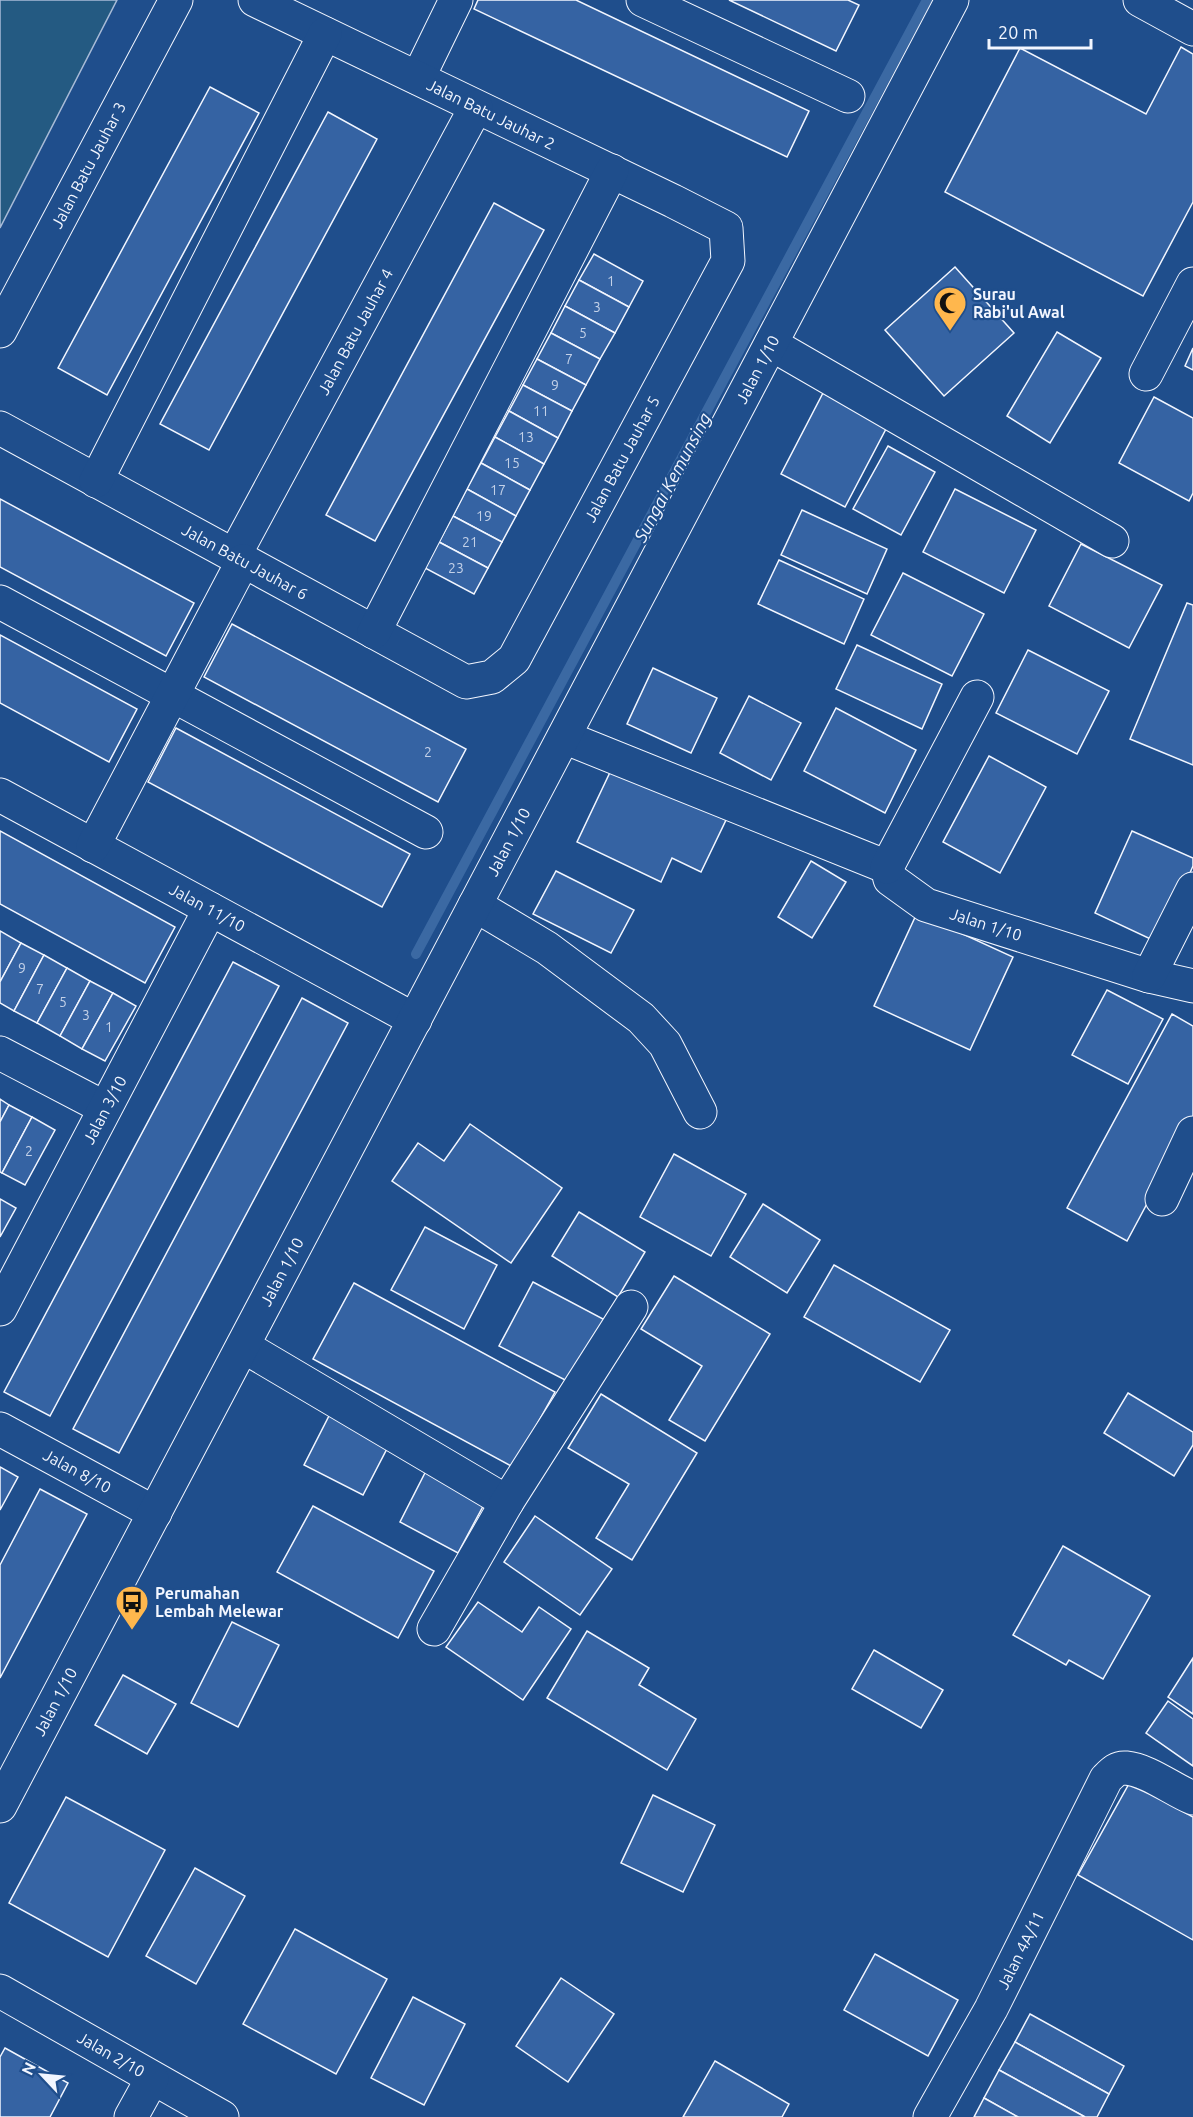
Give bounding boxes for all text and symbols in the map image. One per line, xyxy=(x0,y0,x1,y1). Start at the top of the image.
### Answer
scale bar xyxy=(989,12,1091,50)
text: 20 m xyxy=(998,22,1038,42)
street label: Jalan Batu Jauhar 2 xyxy=(424,75,558,153)
street label: Jalan Batu Jauhar 3 xyxy=(47,99,129,231)
street label: Jalan Batu Jauhar 4 xyxy=(314,266,396,398)
house number: 1 xyxy=(607,273,615,289)
mosque icon: Surau Rabi'ul Awal xyxy=(932,285,968,332)
place label: Surau Rabi'ul Awal xyxy=(973,285,1065,321)
house number: 3 xyxy=(593,299,601,315)
house number: 5 xyxy=(579,325,587,341)
street label: Jalan 1/10 xyxy=(732,332,783,406)
house number: 7 xyxy=(565,351,573,367)
house number: 9 xyxy=(551,377,559,393)
street label: Jalan Batu Jauhar 5 xyxy=(581,393,663,525)
house number: 11 xyxy=(533,403,549,419)
water label: Sungai Kemunsing xyxy=(629,409,715,546)
house number: 13 xyxy=(518,429,534,445)
house number: 15 xyxy=(504,455,520,471)
house number: 17 xyxy=(490,482,506,498)
house number: 19 xyxy=(476,508,492,524)
street label: Jalan Batu Jauhar 6 xyxy=(179,520,311,603)
house number: 21 xyxy=(462,534,478,550)
house number: 23 xyxy=(448,560,464,576)
house number: 2 xyxy=(424,744,432,760)
street label: Jalan 1/10 xyxy=(483,805,534,879)
street label: Jalan 11/10 xyxy=(167,880,248,935)
street label: Jalan 1/10 xyxy=(948,904,1024,944)
house number: 9 xyxy=(18,960,26,976)
house number: 7 xyxy=(36,981,44,997)
house number: 5 xyxy=(59,994,67,1010)
house number: 3 xyxy=(82,1007,90,1023)
house number: 1 xyxy=(105,1019,113,1035)
street label: Jalan 3/10 xyxy=(79,1073,130,1147)
house number: 2 xyxy=(25,1143,33,1159)
street label: Jalan 1/10 xyxy=(256,1235,307,1309)
street label: Jalan 8/10 xyxy=(40,1445,114,1497)
bus stop icon: Perumahan Lembah Melewar xyxy=(114,1584,150,1631)
place label: Perumahan Lembah Melewar xyxy=(155,1584,284,1620)
street label: Jalan 1/10 xyxy=(30,1665,80,1739)
street label: Jalan 4A/11 xyxy=(993,1908,1048,1992)
street label: Jalan 2/10 xyxy=(75,2028,148,2080)
north arrow xyxy=(12,2045,72,2105)
text: N xyxy=(18,2059,39,2078)

